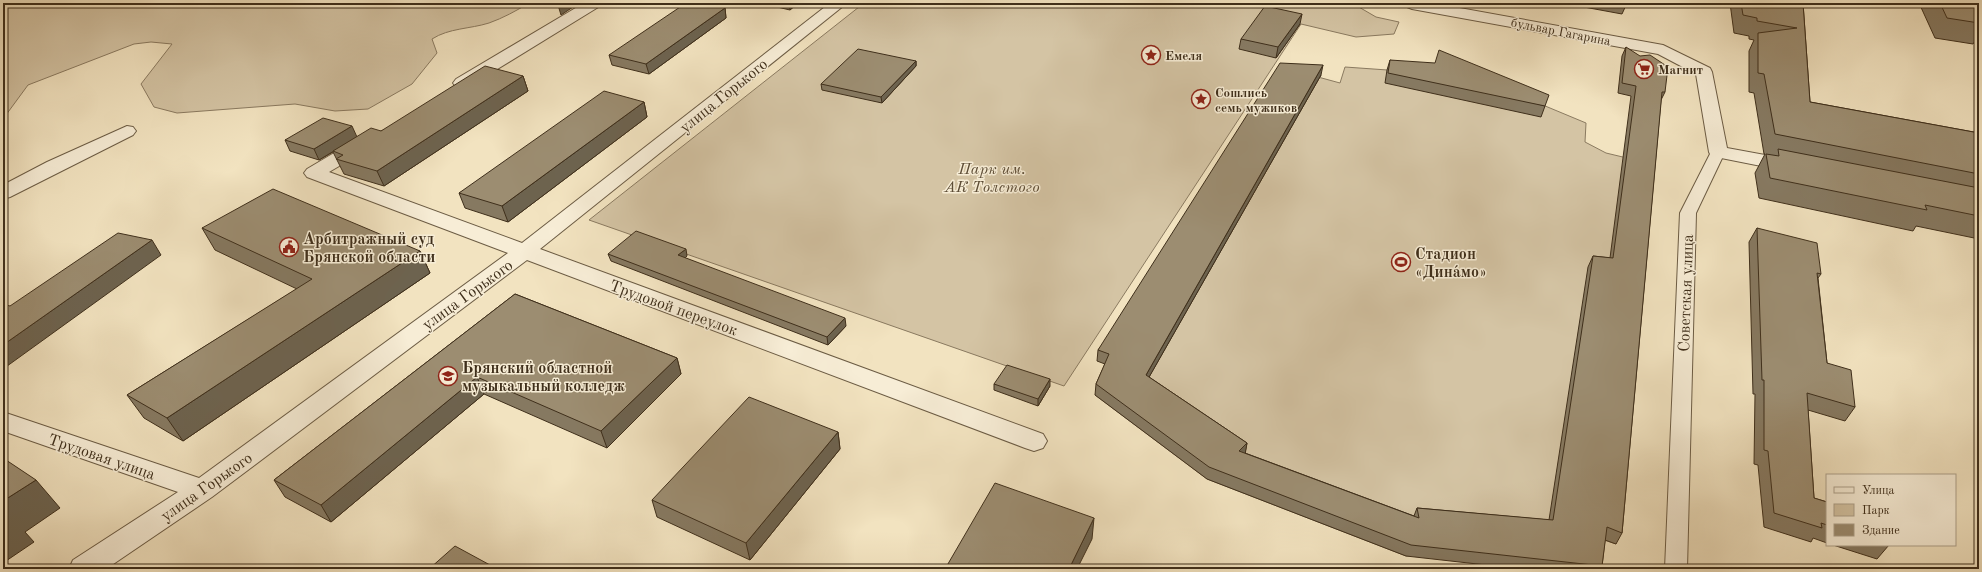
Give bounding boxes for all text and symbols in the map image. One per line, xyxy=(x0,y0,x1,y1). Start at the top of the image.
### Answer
street label: бульвар Гагарина xyxy=(1510,16,1612,49)
place icon: Емеля xyxy=(1140,44,1162,66)
place label: Емеля xyxy=(1165,50,1202,63)
street label: улица Горького xyxy=(677,56,771,137)
supermarket icon: Магнит xyxy=(1633,58,1655,80)
place label: Магнит xyxy=(1658,64,1703,77)
place label: Сошлись семь мужиков xyxy=(1215,87,1297,115)
place icon: Сошлись семь мужиков xyxy=(1190,88,1212,110)
park label: Парк им. АК Толстого xyxy=(943,162,1040,196)
place label: Арбитражный суд Брянской области xyxy=(303,232,435,266)
street label: Советская улица xyxy=(1677,234,1697,352)
public building icon: Арбитражный суд Брянской области xyxy=(278,236,300,258)
place label: Стадион «Дина́мо» xyxy=(1415,247,1487,281)
sports icon: Стадион «Дина́мо» xyxy=(1390,251,1412,273)
street label: улица Горького xyxy=(420,258,516,334)
street label: Трудовой переулок xyxy=(607,278,739,339)
place label: Брянский областной музыкальный колледж xyxy=(462,361,625,395)
school or university icon: Брянский областной музыкальный колледж xyxy=(437,365,459,387)
street label: Трудовая улица xyxy=(46,432,157,484)
street label: улица Горького xyxy=(159,450,256,525)
legend xyxy=(1826,474,1956,546)
text: Улица xyxy=(1862,485,1895,497)
text: Парк xyxy=(1862,505,1890,517)
text: Здание xyxy=(1862,525,1900,537)

